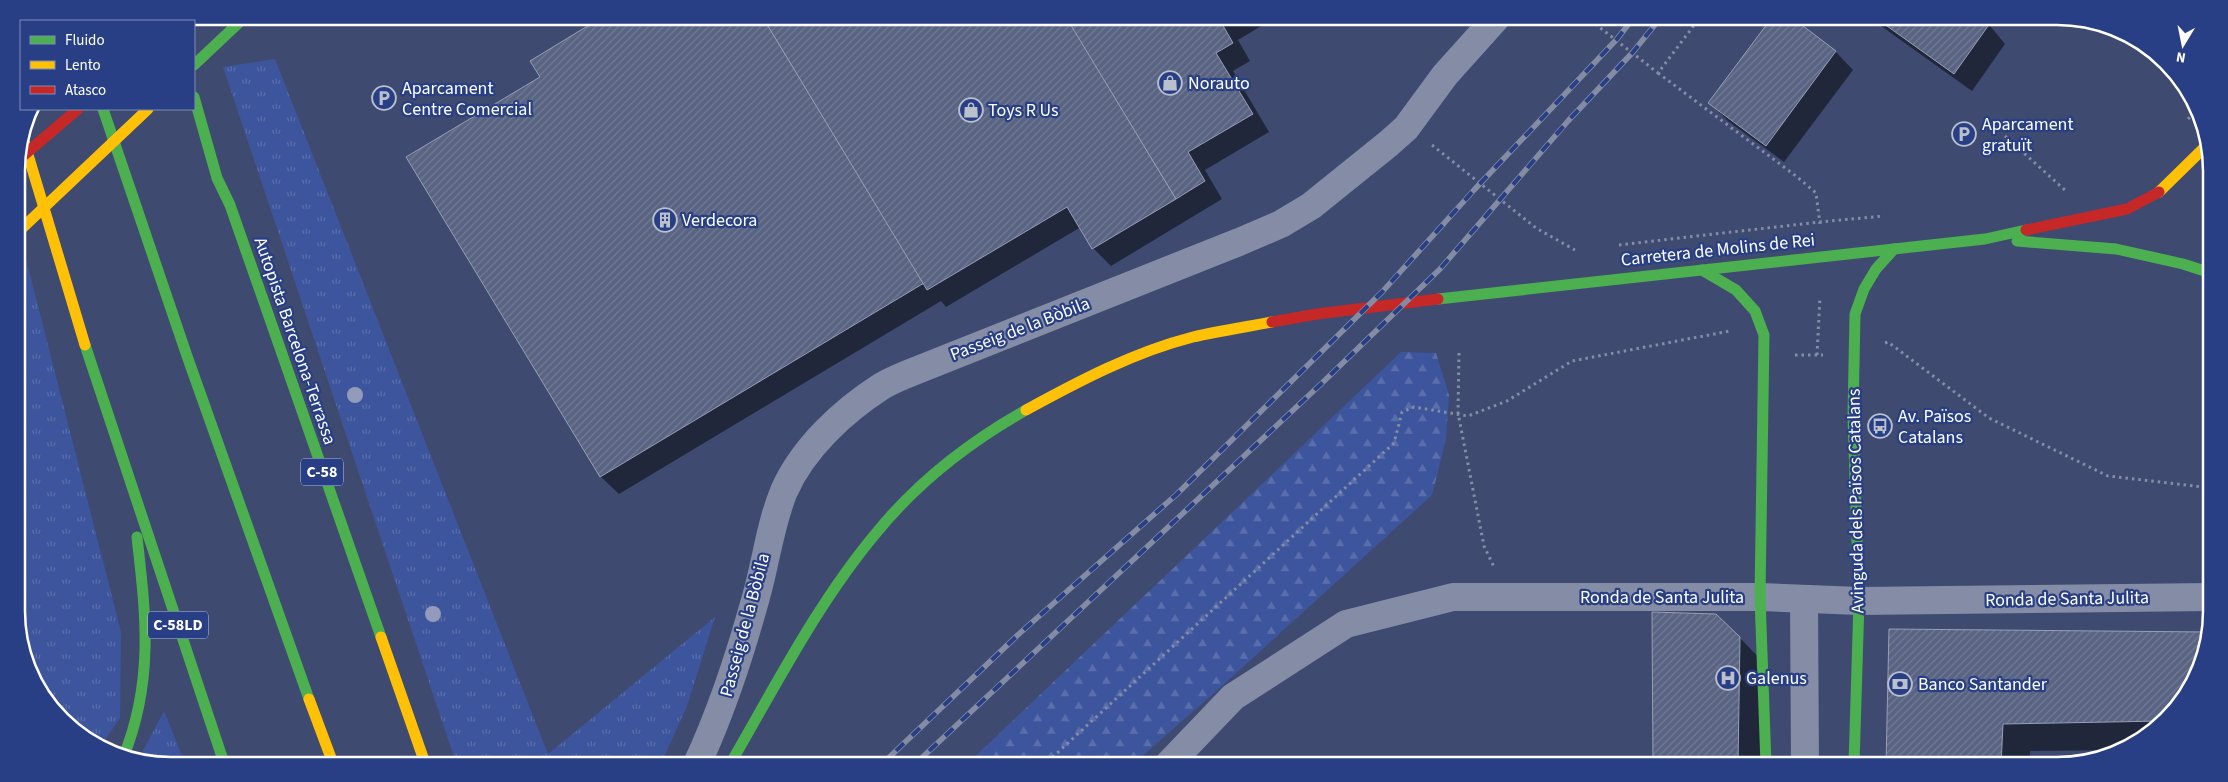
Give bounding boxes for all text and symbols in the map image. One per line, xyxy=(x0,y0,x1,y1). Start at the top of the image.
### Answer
legend xyxy=(20,20,195,110)
north arrow xyxy=(2158,20,2208,70)
text: Fluido xyxy=(65,30,105,51)
text: N xyxy=(2175,46,2187,67)
text: Lento xyxy=(65,55,101,76)
shop icon: Norauto xyxy=(1157,70,1183,96)
place label: Norauto xyxy=(1188,71,1250,96)
place label: Aparcament Centre Comercial xyxy=(402,76,532,122)
text: Atasco xyxy=(65,80,106,101)
parking icon: Aparcament Centre Comercial xyxy=(371,85,397,111)
shop icon: Toys R Us xyxy=(958,97,984,123)
place label: Toys R Us xyxy=(988,98,1059,123)
place label: Aparcament gratuït xyxy=(1982,112,2074,158)
parking icon: Aparcament gratuït xyxy=(1951,121,1977,147)
building icon: Verdecora xyxy=(652,207,678,233)
place label: Verdecora xyxy=(682,208,757,233)
street label: Carretera de Molins de Rei xyxy=(1620,227,1816,273)
street label: Autopista Barcelona-Terrassa xyxy=(248,234,342,448)
street label: Passeig de la Bòbila xyxy=(947,291,1093,367)
street label: Avinguda dels Països Catalans xyxy=(1842,388,1870,614)
place label: Av. Països Catalans xyxy=(1898,404,1971,450)
bus stop icon: Av. Països Catalans xyxy=(1867,413,1893,439)
road number: C-58 xyxy=(301,458,343,486)
street label: Passeig de la Bòbila xyxy=(714,550,776,700)
street label: Ronda de Santa Julita xyxy=(1580,585,1744,610)
street label: Ronda de Santa Julita xyxy=(1985,585,2149,613)
road number: C-58LD xyxy=(148,612,208,638)
hospital icon: Galenus xyxy=(1715,665,1741,691)
place label: Galenus xyxy=(1746,666,1807,691)
bank icon: Banco Santander xyxy=(1887,671,1913,697)
place label: Banco Santander xyxy=(1918,672,2048,697)

